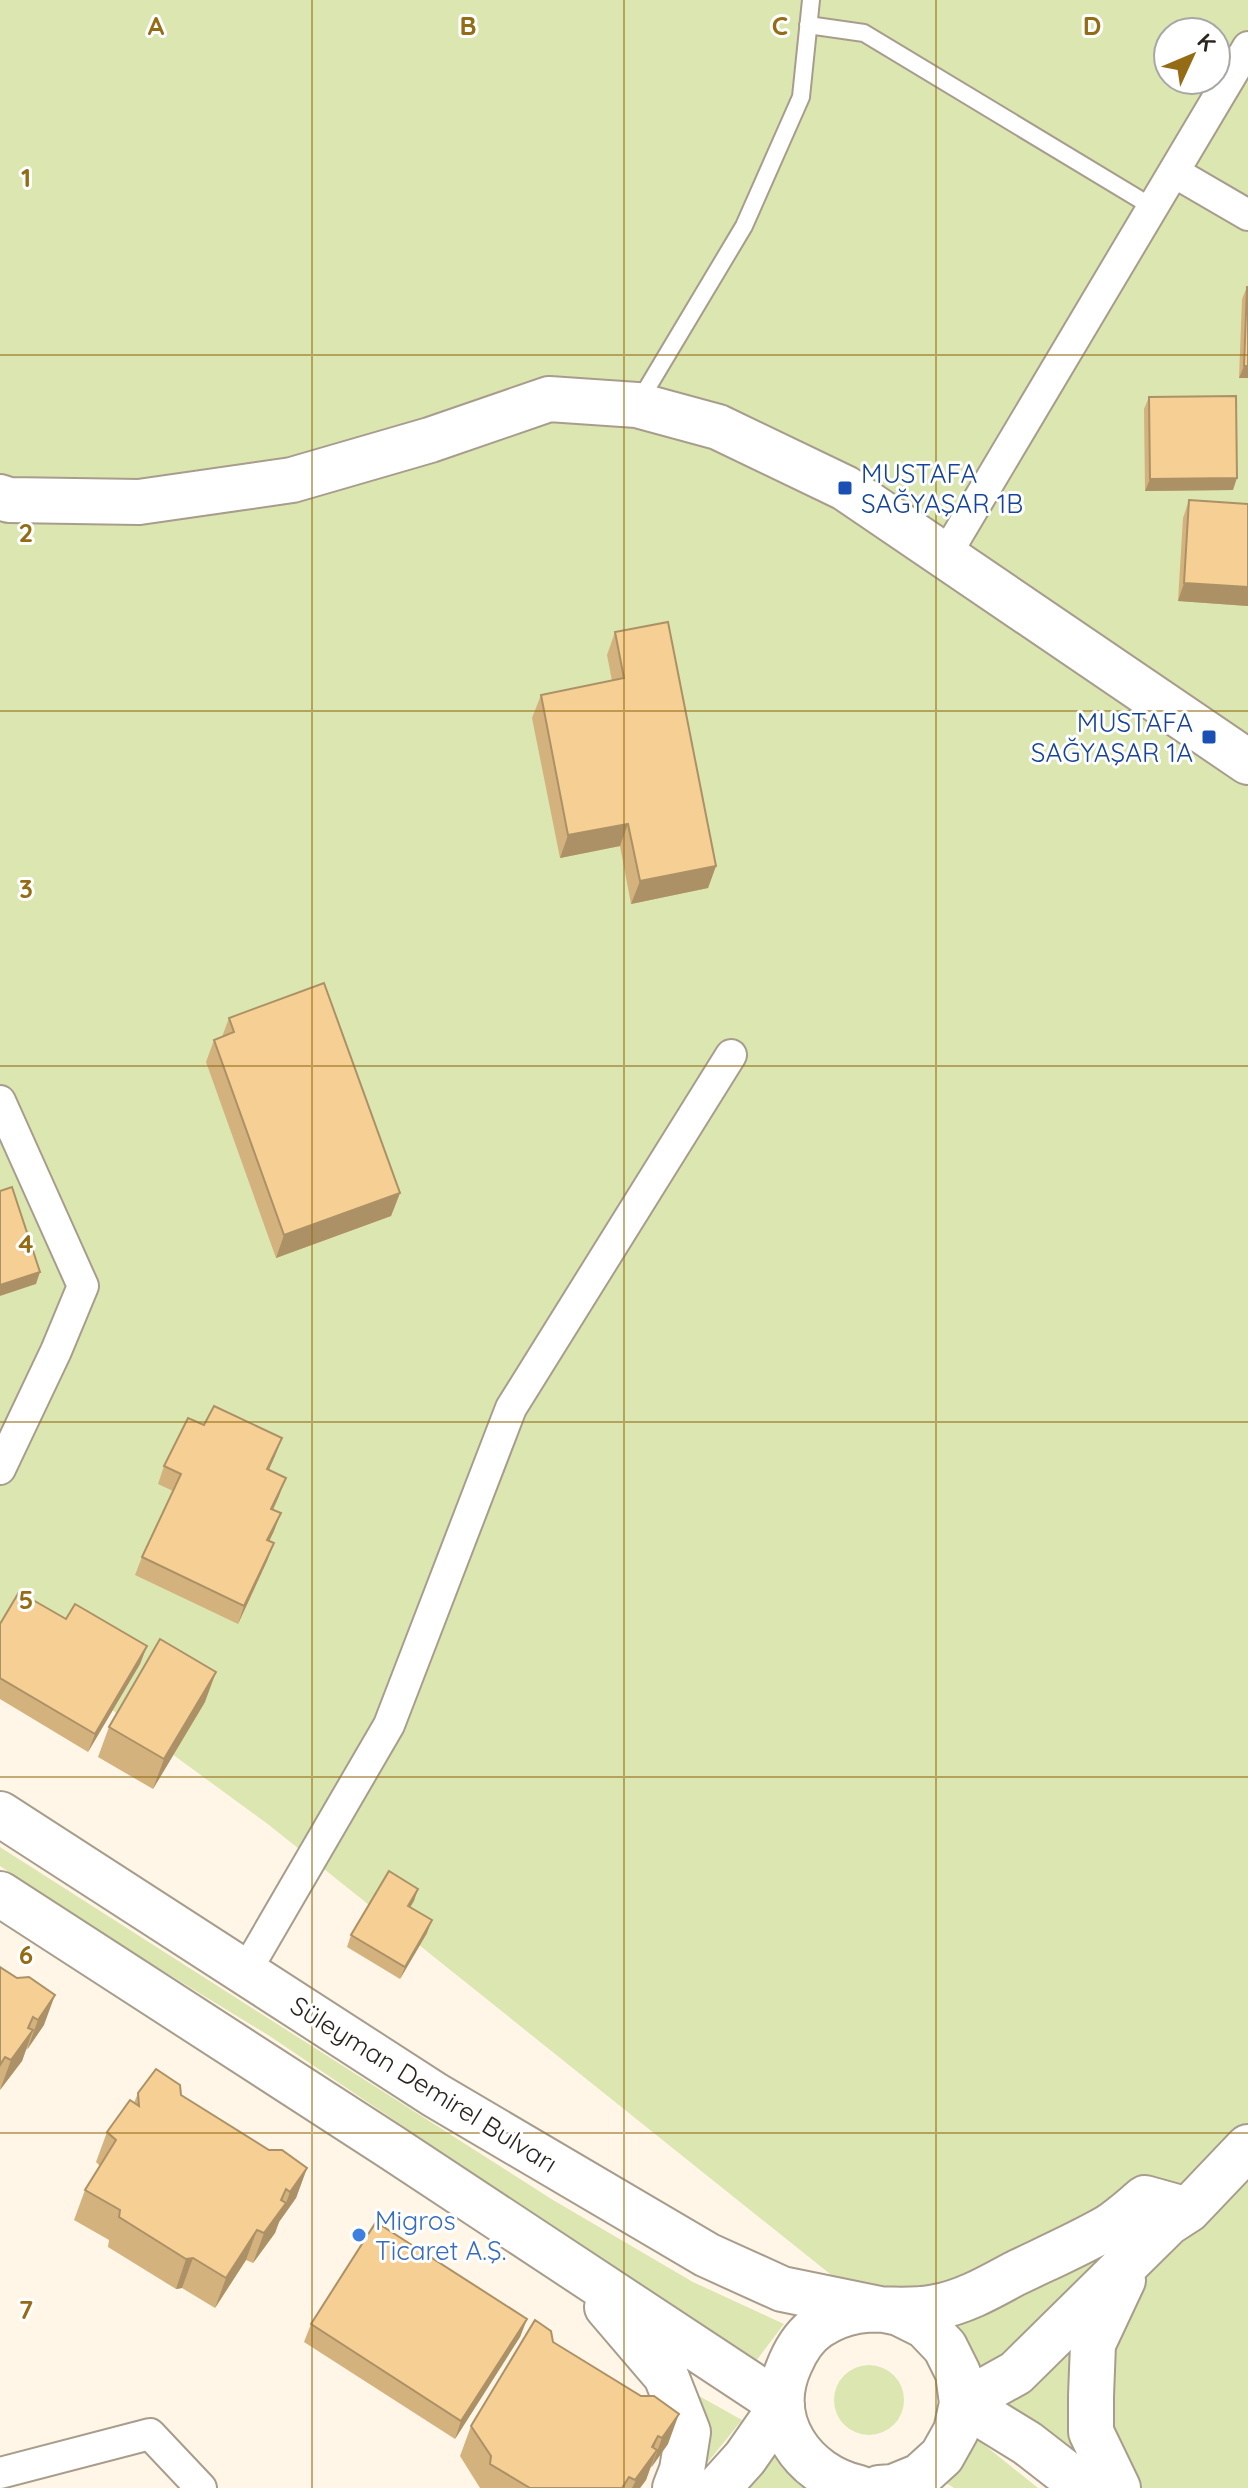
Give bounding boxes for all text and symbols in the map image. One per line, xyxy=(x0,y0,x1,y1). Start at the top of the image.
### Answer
text: A xyxy=(148,9,165,42)
text: B xyxy=(459,9,477,42)
text: C xyxy=(772,9,788,42)
text: D xyxy=(1083,9,1101,42)
north arrow xyxy=(1152,16,1232,96)
text: K xyxy=(1191,27,1221,57)
text: 1 xyxy=(21,161,31,194)
place label: MUSTAFA SAĞYAŞAR 1B xyxy=(861,457,1023,520)
marker: MUSTAFA SAĞYAŞAR 1B xyxy=(836,479,854,497)
text: 2 xyxy=(19,516,33,549)
place label: MUSTAFA SAĞYAŞAR 1A xyxy=(1031,706,1193,769)
marker: MUSTAFA SAĞYAŞAR 1A xyxy=(1200,728,1218,746)
text: 3 xyxy=(19,872,33,905)
text: 4 xyxy=(18,1227,34,1260)
text: 5 xyxy=(19,1583,33,1616)
text: 6 xyxy=(19,1938,33,1971)
street label: Süleyman Demirel Bulvarı xyxy=(285,1988,563,2180)
place label: Migros Ticaret A.Ş. xyxy=(375,2204,506,2267)
marker: Migros Ticaret A.Ş. xyxy=(350,2226,368,2244)
text: 7 xyxy=(19,2293,33,2326)

